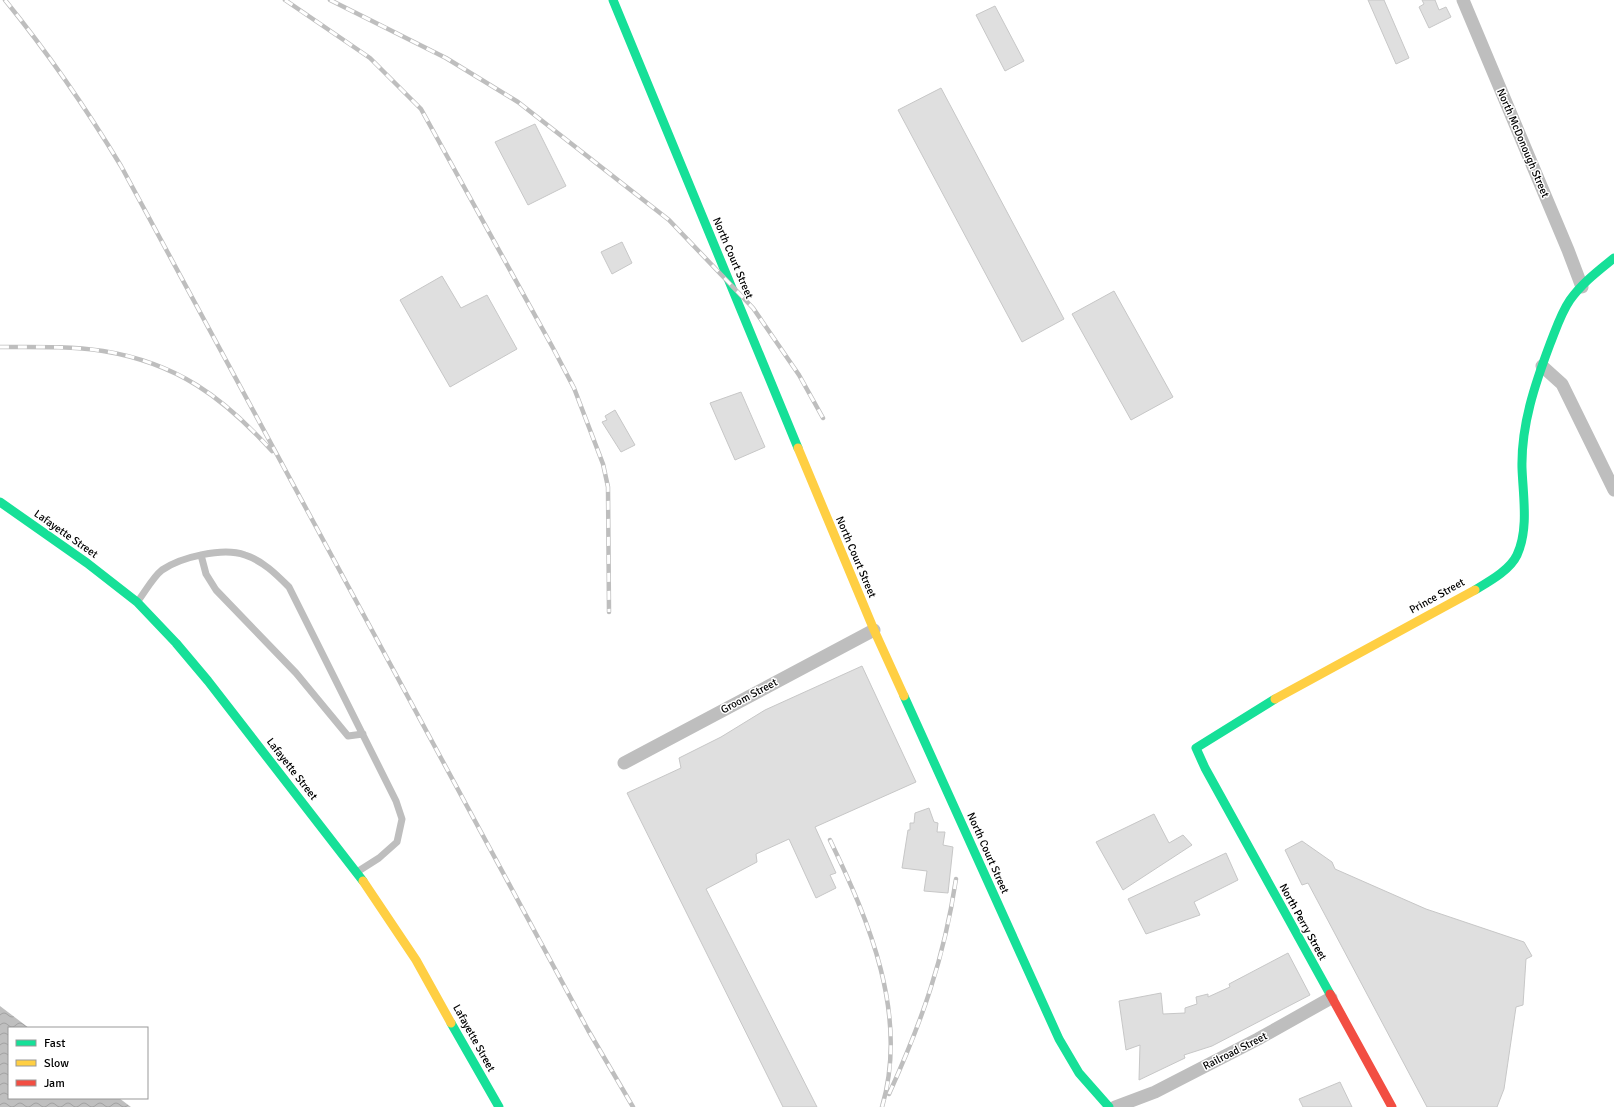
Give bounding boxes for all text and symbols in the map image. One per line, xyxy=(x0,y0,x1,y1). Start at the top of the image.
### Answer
street label: North McDonough Street xyxy=(1494,86,1552,200)
street label: North Court Street xyxy=(710,215,756,301)
street label: Lafayette Street xyxy=(32,507,101,561)
street label: North Court Street xyxy=(833,514,879,600)
street label: Prince Street xyxy=(1407,575,1467,616)
street label: Groom Street xyxy=(718,676,780,716)
street label: Lafayette Street xyxy=(264,735,320,803)
street label: North Court Street xyxy=(964,811,1012,896)
street label: North Perry Street xyxy=(1277,881,1330,963)
street label: Lafayette Street xyxy=(450,1002,498,1074)
legend xyxy=(8,1027,148,1099)
street label: Railroad Street xyxy=(1201,1029,1269,1073)
text: Fast xyxy=(44,1036,65,1051)
text: Slow xyxy=(44,1056,69,1071)
text: Jam xyxy=(44,1076,65,1091)

